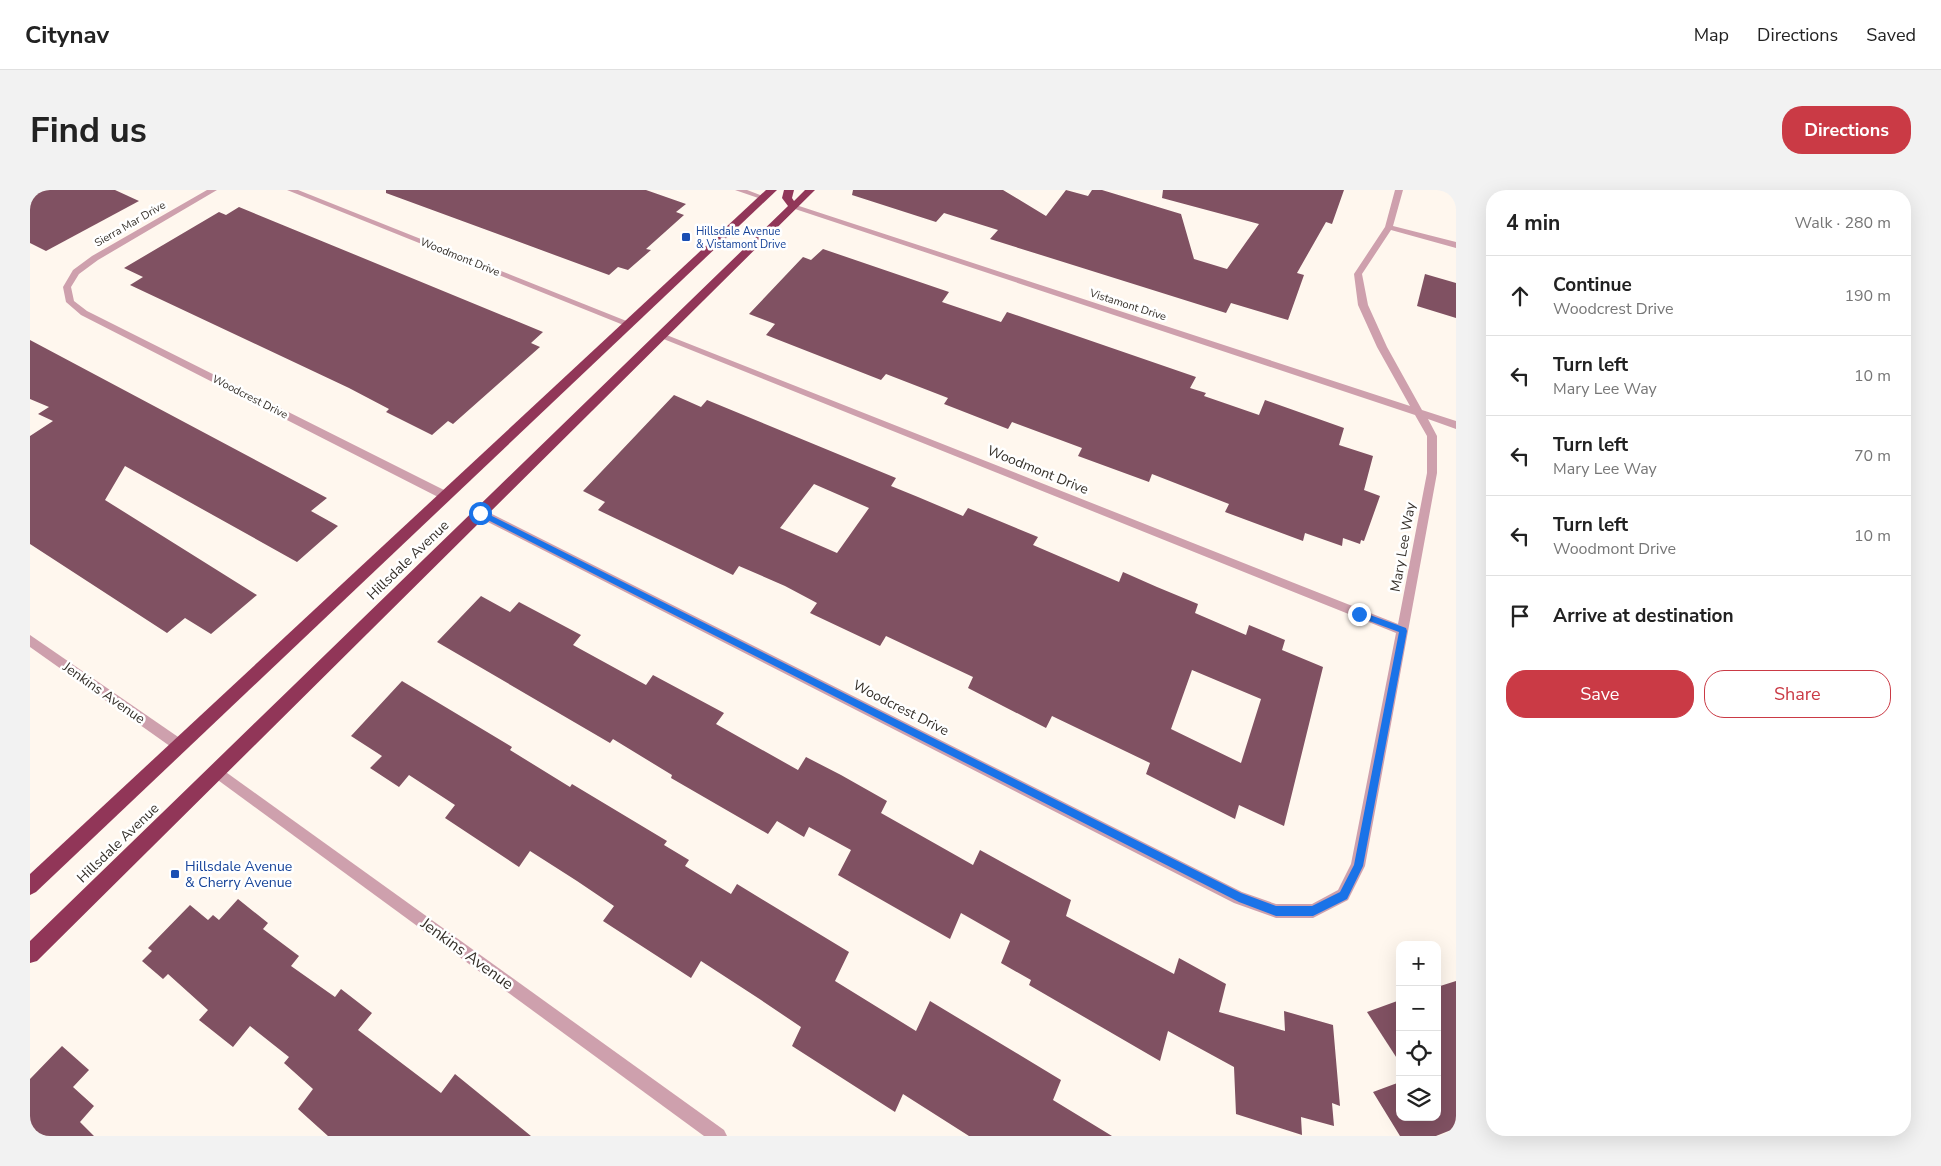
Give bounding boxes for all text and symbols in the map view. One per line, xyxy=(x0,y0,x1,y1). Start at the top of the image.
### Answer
text: Citynav xyxy=(25,19,109,51)
text: Map xyxy=(1694,23,1729,47)
text: Directions xyxy=(1757,23,1838,47)
text: Saved xyxy=(1866,23,1916,47)
button: Directions xyxy=(1782,106,1911,154)
text: Find us xyxy=(30,107,147,154)
street label: Sierra Mar Drive xyxy=(92,198,168,250)
text: 4 min xyxy=(1506,209,1560,237)
text: Walk · 280 m xyxy=(1795,212,1891,234)
place label: Hillsdale Avenue & Vistamont Drive xyxy=(696,224,786,252)
marker: Hillsdale Avenue & Vistamont Drive xyxy=(680,231,692,243)
street label: Woodmont Drive xyxy=(418,234,502,280)
text: Continue xyxy=(1553,272,1632,298)
icon: ahead xyxy=(1506,282,1534,310)
street label: Vistamont Drive xyxy=(1087,285,1168,324)
text: 190 m xyxy=(1844,285,1891,307)
text: Woodcrest Drive xyxy=(1553,298,1674,320)
text: Turn left xyxy=(1553,352,1628,378)
icon: left xyxy=(1506,362,1534,390)
text: 10 m xyxy=(1854,365,1891,387)
street label: Woodcrest Drive xyxy=(210,371,290,423)
text: Mary Lee Way xyxy=(1553,378,1657,400)
text: Turn left xyxy=(1553,432,1628,458)
street label: Woodmont Drive xyxy=(984,441,1092,499)
icon: left xyxy=(1506,442,1534,470)
text: 70 m xyxy=(1854,445,1891,467)
text: Mary Lee Way xyxy=(1553,458,1657,480)
street label: Mary Lee Way xyxy=(1386,500,1420,593)
route start xyxy=(469,502,492,525)
text: Turn left xyxy=(1553,512,1628,538)
street label: Hillsdale Avenue xyxy=(363,516,453,604)
icon: left xyxy=(1506,522,1534,550)
text: 10 m xyxy=(1854,525,1891,547)
text: Woodmont Drive xyxy=(1553,538,1676,560)
icon: arrive xyxy=(1506,602,1534,630)
route end xyxy=(1348,603,1371,626)
text: Arrive at destination xyxy=(1553,603,1734,629)
street label: Jenkins Avenue xyxy=(58,657,149,728)
button: Save xyxy=(1506,670,1694,718)
button: Share xyxy=(1704,670,1891,718)
street label: Woodcrest Drive xyxy=(850,676,952,740)
street label: Hillsdale Avenue xyxy=(73,799,163,887)
place label: Hillsdale Avenue & Cherry Avenue xyxy=(185,857,292,892)
marker: Hillsdale Avenue & Cherry Avenue xyxy=(169,868,181,880)
street label: Jenkins Avenue xyxy=(415,912,518,995)
map controls xyxy=(1396,941,1441,1121)
button: + xyxy=(1396,941,1441,986)
button: − xyxy=(1396,986,1441,1031)
button: locate xyxy=(1396,1031,1441,1076)
button: layers xyxy=(1396,1076,1441,1121)

